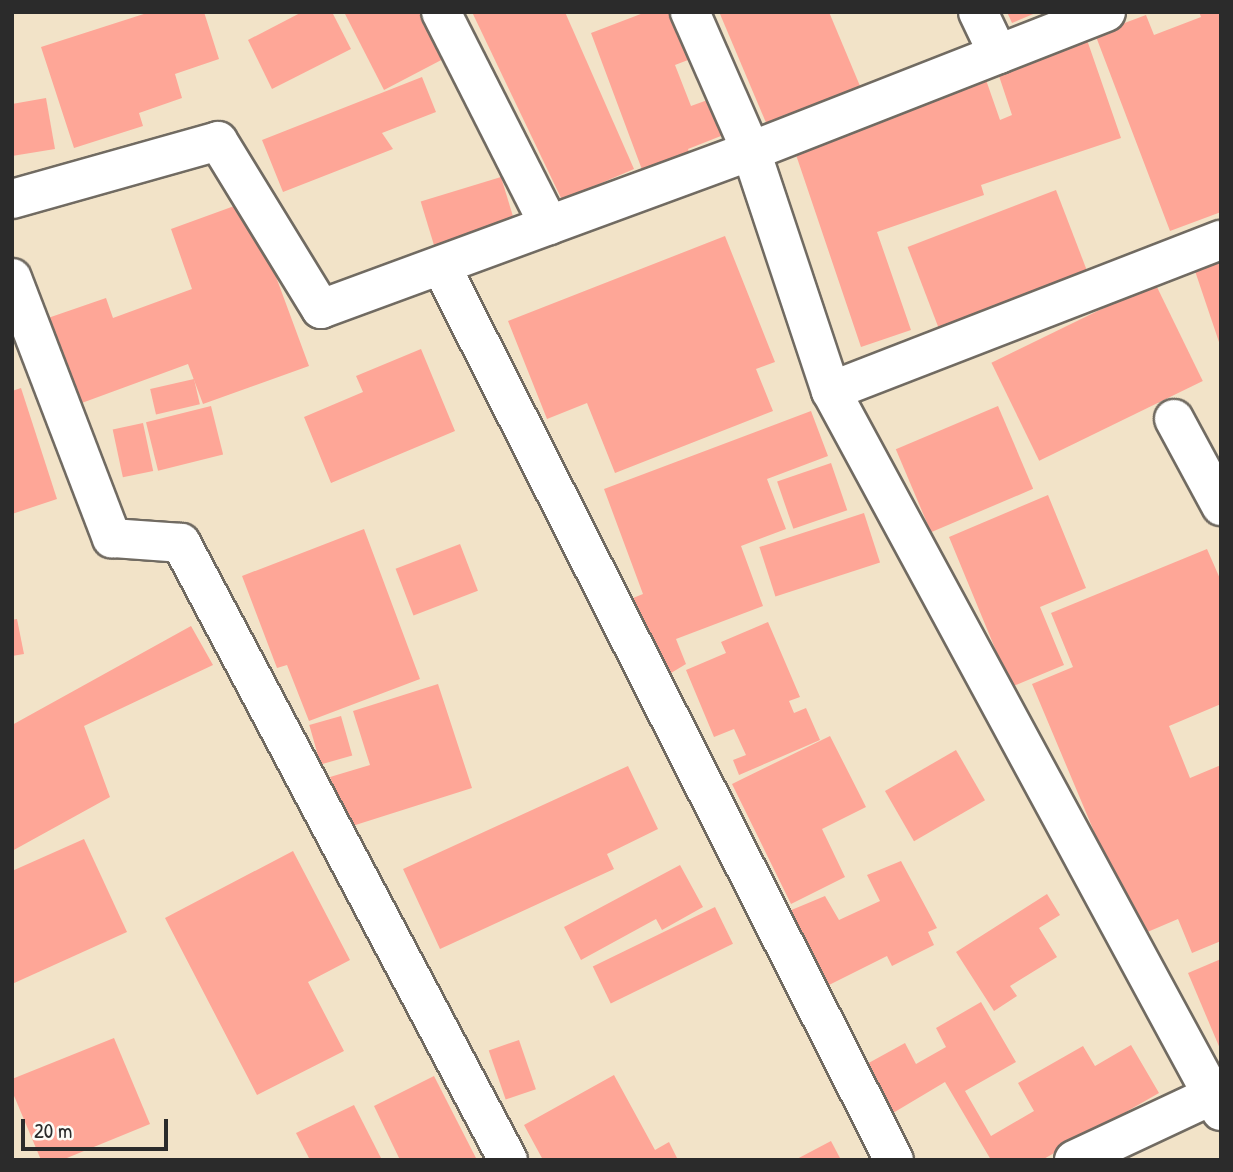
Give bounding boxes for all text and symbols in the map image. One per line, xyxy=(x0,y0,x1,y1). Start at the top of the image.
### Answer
scale bar xyxy=(24,1106,172,1150)
text: 20 m xyxy=(34,1116,72,1145)

